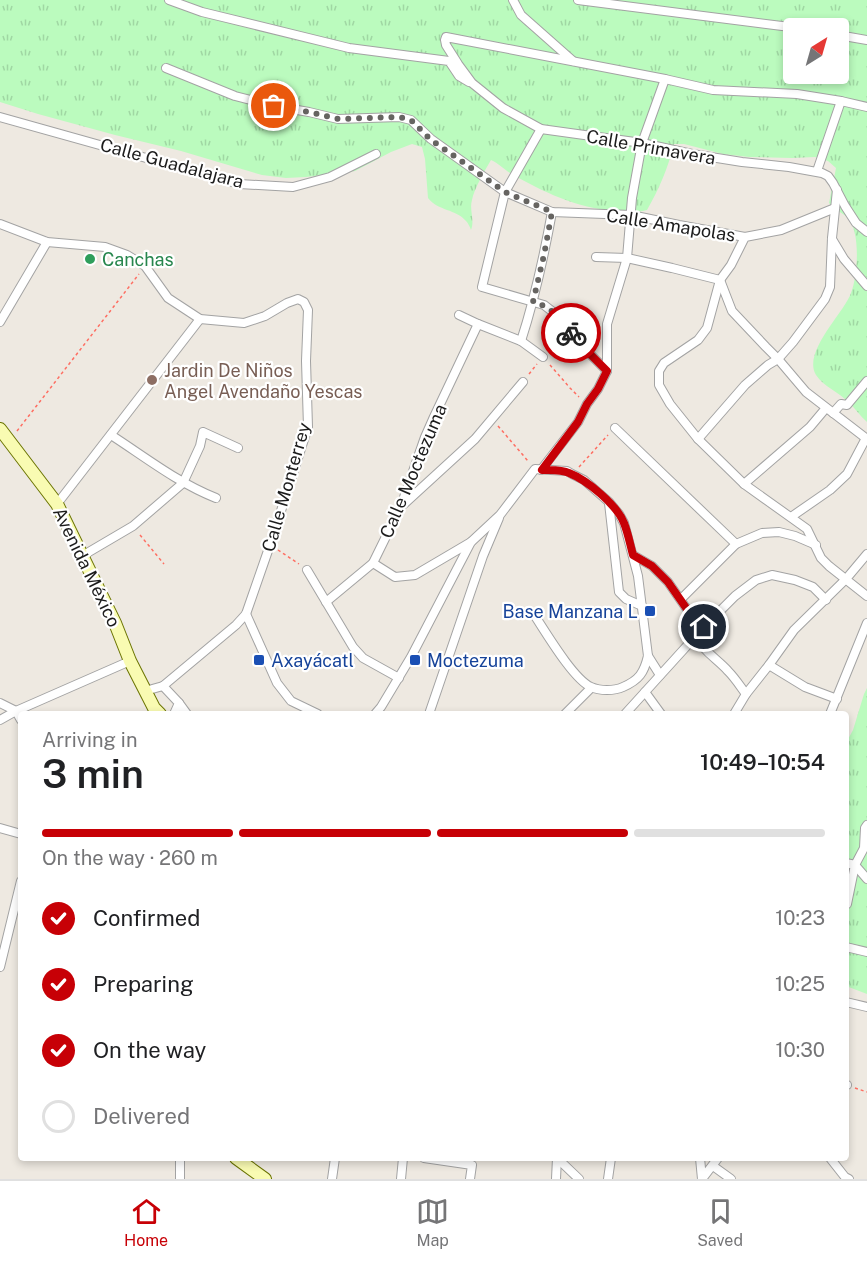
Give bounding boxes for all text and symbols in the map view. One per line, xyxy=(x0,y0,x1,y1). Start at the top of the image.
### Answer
north arrow xyxy=(783,18,849,84)
map controls xyxy=(783,18,849,84)
pin xyxy=(248,80,299,131)
icon: bag xyxy=(257,89,290,122)
street label: Calle Primavera xyxy=(585,125,717,169)
street label: Calle Guadalajara xyxy=(98,134,246,192)
street label: Calle Amapolas xyxy=(605,204,737,246)
place label: Canchas xyxy=(102,249,174,270)
marker: Canchas xyxy=(83,252,97,266)
courier xyxy=(541,303,601,363)
icon: bike xyxy=(555,317,588,350)
place label: Jardin De Niños Angel Avendaño Yescas xyxy=(164,360,362,402)
marker: Jardin De Niños Angel Avendaño Yescas xyxy=(145,373,159,387)
street label: Calle Moctezuma xyxy=(375,401,451,541)
street label: Calle Monterrey xyxy=(258,420,315,554)
street label: Avenida México xyxy=(49,504,125,630)
place label: Base Manzana L xyxy=(503,601,638,622)
pin xyxy=(678,601,729,652)
marker: Base Manzana L xyxy=(643,604,657,618)
icon: home xyxy=(687,610,720,643)
place label: Axayácatl xyxy=(271,650,354,671)
place label: Moctezuma xyxy=(427,650,524,671)
marker: Axayácatl xyxy=(252,653,266,667)
marker: Moctezuma xyxy=(408,653,422,667)
text: Arriving in xyxy=(42,728,137,752)
text: 10:49–10:54 xyxy=(700,749,825,775)
text: 3 min xyxy=(42,751,144,797)
text: On the way · 260 m xyxy=(42,846,218,870)
icon: check xyxy=(42,902,75,935)
text: Confirmed xyxy=(93,905,200,931)
text: 10:23 xyxy=(775,906,825,930)
icon: check xyxy=(42,968,75,1001)
text: Preparing xyxy=(93,971,194,997)
text: 10:25 xyxy=(775,972,825,996)
icon: check xyxy=(42,1034,75,1067)
text: On the way xyxy=(93,1037,206,1063)
text: 10:30 xyxy=(775,1038,825,1062)
text: Delivered xyxy=(93,1103,190,1129)
tab: Home xyxy=(124,1195,168,1250)
tab: Map xyxy=(416,1195,449,1250)
tab: Saved xyxy=(697,1195,743,1250)

